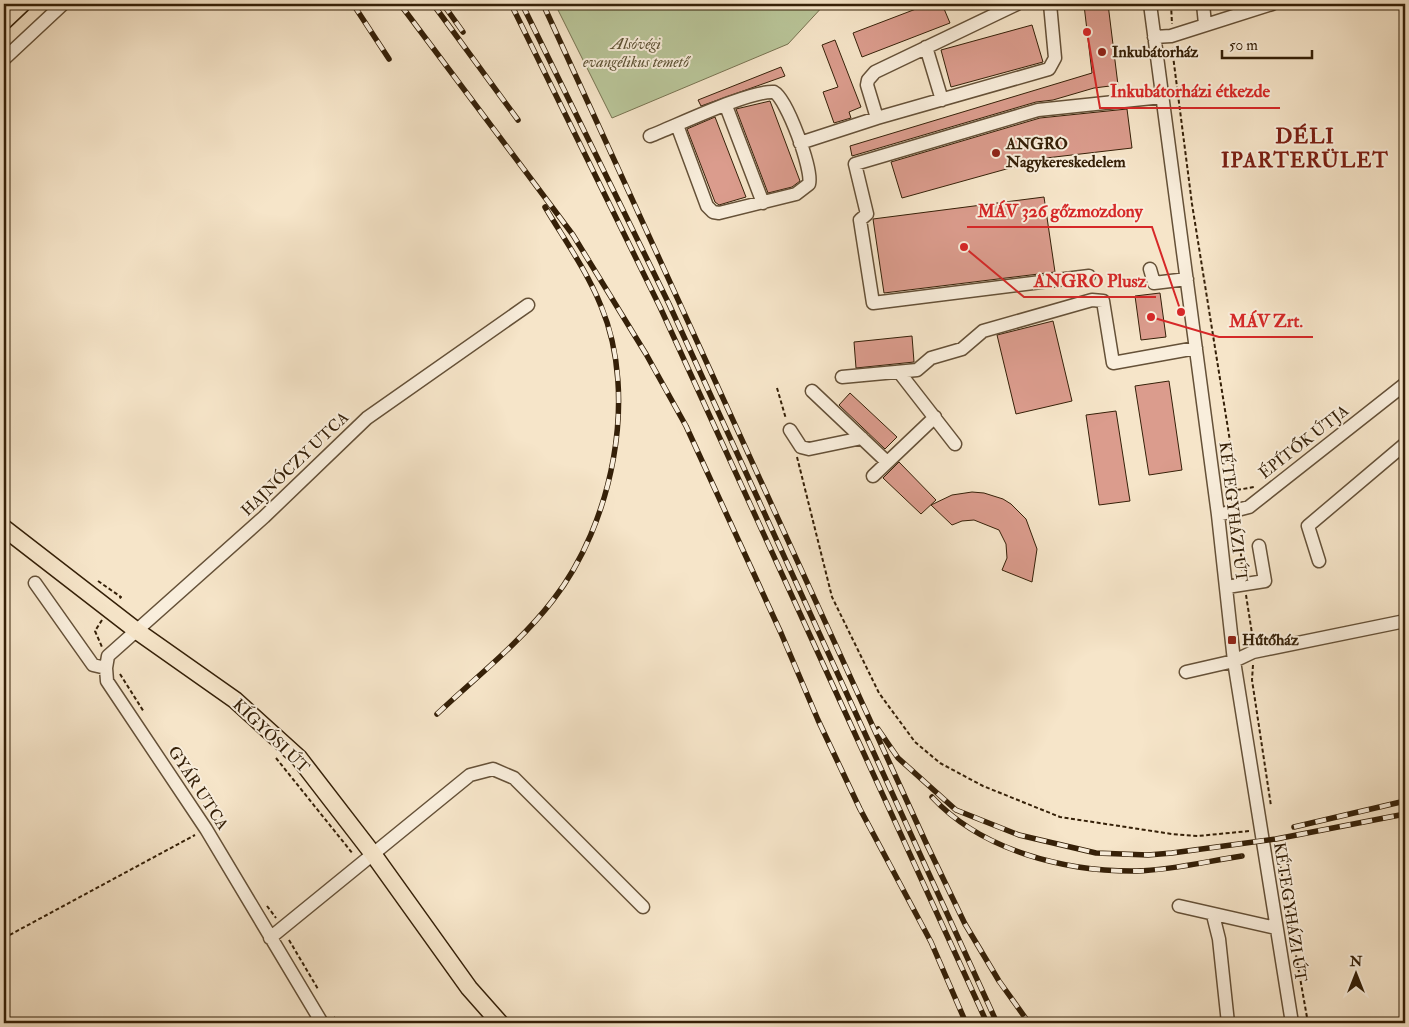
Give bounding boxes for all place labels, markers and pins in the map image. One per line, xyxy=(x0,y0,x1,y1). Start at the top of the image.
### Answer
place label: Inkubátorház xyxy=(1112,42,1199,62)
marker: Inkubátorház xyxy=(1096,46,1108,58)
callout: Inkubátorházi étkezde xyxy=(1100,75,1280,108)
place label: ANGRO Nagykereskedelem xyxy=(1005,134,1126,173)
marker: ANGRO Nagykereskedelem xyxy=(990,147,1002,159)
callout: MÁV 326 gőzmozdony xyxy=(967,194,1152,227)
callout: ANGRO Plusz xyxy=(1024,264,1156,297)
callout: MÁV Zrt. xyxy=(1219,304,1313,337)
place label: Hűtőház xyxy=(1242,630,1299,650)
marker: Hűtőház xyxy=(1226,634,1238,646)

